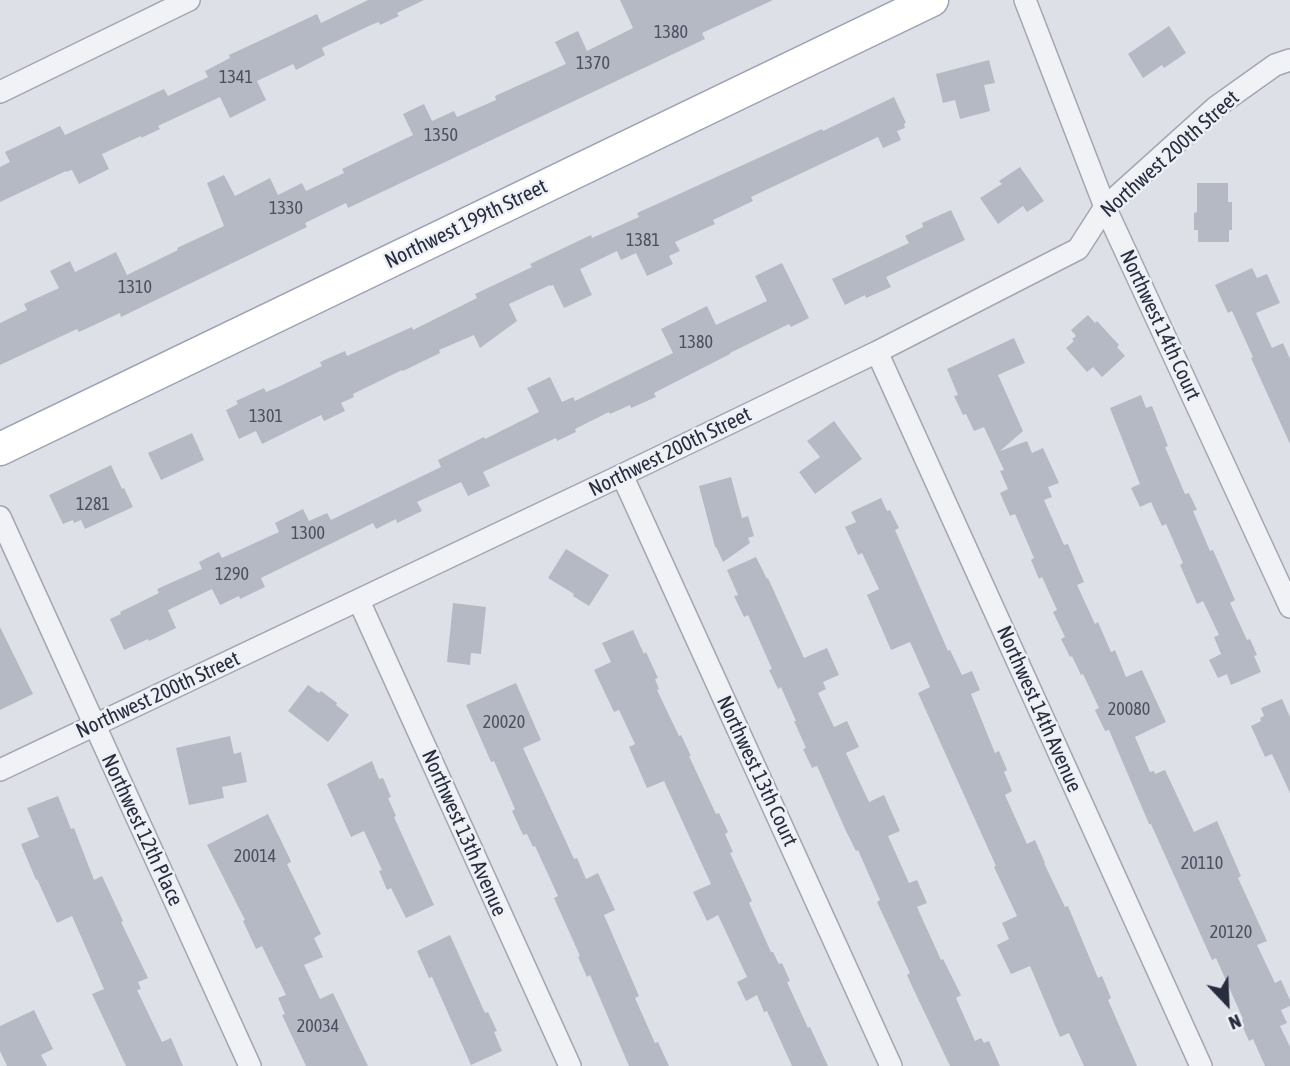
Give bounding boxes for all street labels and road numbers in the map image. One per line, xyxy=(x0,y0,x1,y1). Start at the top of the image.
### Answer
street label: Northwest 200th Street xyxy=(1096,85,1244,223)
street label: Northwest 199th Street xyxy=(381,174,551,274)
street label: Northwest 14th Court xyxy=(1114,246,1206,404)
street label: Northwest 200th Street xyxy=(585,402,755,502)
street label: Northwest 14th Avenue xyxy=(991,622,1087,796)
street label: Northwest 200th Street xyxy=(72,646,244,744)
street label: Northwest 13th Court xyxy=(711,692,803,850)
street label: Northwest 13th Avenue xyxy=(416,746,512,920)
street label: Northwest 12th Place xyxy=(96,750,188,910)

